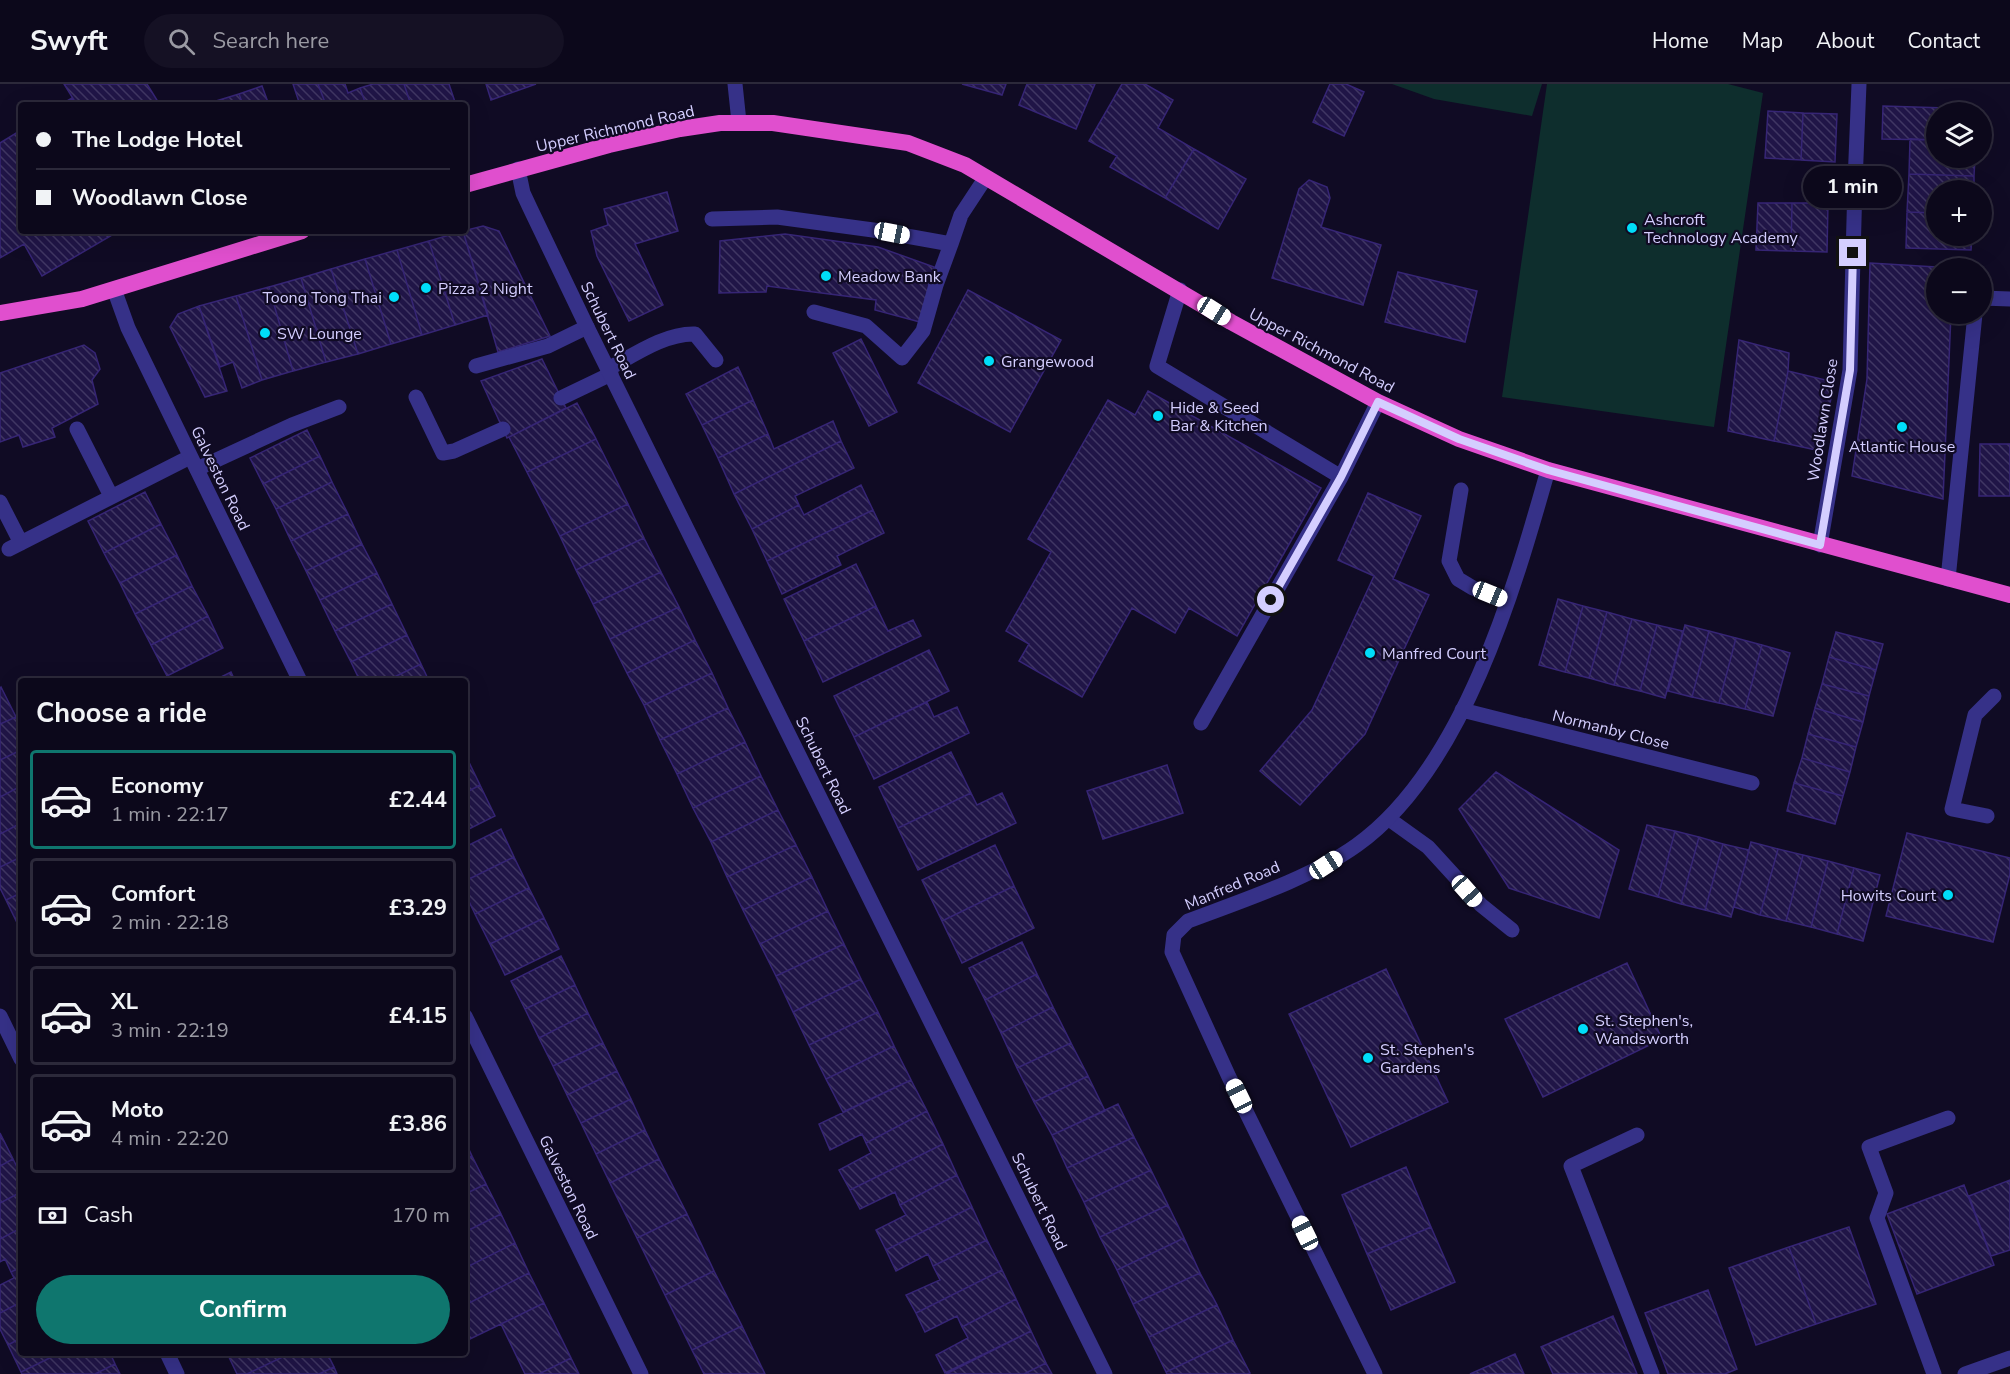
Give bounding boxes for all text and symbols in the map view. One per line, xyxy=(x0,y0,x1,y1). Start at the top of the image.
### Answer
search box xyxy=(144,14,564,68)
text: Swyft xyxy=(30,22,108,60)
icon: search xyxy=(165,25,198,58)
text: Search here xyxy=(213,26,329,56)
text: Home xyxy=(1652,27,1709,55)
text: Map xyxy=(1742,27,1783,55)
text: About xyxy=(1816,27,1874,55)
text: Contact xyxy=(1907,27,1980,55)
street label: Upper Richmond Road xyxy=(534,100,697,158)
map controls xyxy=(1926,102,1992,324)
button: layers xyxy=(1926,102,1992,168)
text: The Lodge Hotel xyxy=(72,125,243,155)
callout: 1 min xyxy=(1804,166,1902,208)
text: 1 min xyxy=(1827,173,1878,200)
button: + xyxy=(1926,180,1992,246)
text: Woodlawn Close xyxy=(72,183,247,213)
place label: Ashcroft Technology Academy xyxy=(1644,209,1799,249)
car xyxy=(873,221,911,245)
marker: Ashcroft Technology Academy xyxy=(1625,221,1639,235)
route end xyxy=(1839,239,1866,266)
button: − xyxy=(1926,258,1992,324)
place label: Meadow Bank xyxy=(838,266,942,288)
marker: Meadow Bank xyxy=(819,269,833,283)
place label: Pizza 2 Night xyxy=(438,278,533,300)
street label: Schubert Road xyxy=(575,278,641,383)
marker: Pizza 2 Night xyxy=(419,281,433,295)
place label: Toong Tong Thai xyxy=(262,287,382,309)
marker: Toong Tong Thai xyxy=(387,290,401,304)
car xyxy=(1194,294,1234,328)
street label: Upper Richmond Road xyxy=(1245,303,1398,399)
place label: SW Lounge xyxy=(277,323,362,345)
marker: SW Lounge xyxy=(258,326,272,340)
place label: Grangewood xyxy=(1001,351,1094,373)
marker: Grangewood xyxy=(982,354,996,368)
street label: Woodlawn Close xyxy=(1802,357,1844,483)
place label: Hide & Seed Bar & Kitchen xyxy=(1170,397,1268,437)
marker: Hide & Seed Bar & Kitchen xyxy=(1151,409,1165,423)
marker: Atlantic House xyxy=(1895,420,1909,434)
street label: Galveston Road xyxy=(185,422,255,534)
place label: Atlantic House xyxy=(1849,436,1955,458)
car xyxy=(1470,579,1510,609)
route start xyxy=(1257,586,1284,613)
place label: Manfred Court xyxy=(1382,643,1486,665)
marker: Manfred Court xyxy=(1363,646,1377,660)
text: Choose a ride xyxy=(36,695,207,732)
street label: Normanby Close xyxy=(1550,705,1672,755)
street label: Schubert Road xyxy=(790,713,856,818)
text: Economy xyxy=(111,771,203,801)
icon: car xyxy=(39,773,93,827)
text: £2.44 xyxy=(389,785,447,815)
text: 1 min · 22:17 xyxy=(111,801,229,828)
car xyxy=(1306,848,1346,882)
street label: Manfred Road xyxy=(1181,856,1283,916)
car xyxy=(1448,872,1486,910)
text: Comfort xyxy=(111,879,195,909)
icon: car xyxy=(39,881,93,935)
place label: Howits Court xyxy=(1841,885,1936,907)
marker: Howits Court xyxy=(1941,888,1955,902)
text: £3.29 xyxy=(389,893,447,923)
text: 2 min · 22:18 xyxy=(111,909,229,936)
text: XL xyxy=(111,987,138,1017)
icon: car xyxy=(39,989,93,1043)
text: £4.15 xyxy=(389,1001,447,1031)
place label: St. Stephen's, Wandsworth xyxy=(1595,1010,1693,1050)
text: 3 min · 22:19 xyxy=(111,1017,229,1044)
marker: St. Stephen's, Wandsworth xyxy=(1576,1022,1590,1036)
place label: St. Stephen's Gardens xyxy=(1380,1039,1474,1079)
marker: St. Stephen's Gardens xyxy=(1361,1051,1375,1065)
car xyxy=(1223,1076,1255,1116)
text: Moto xyxy=(111,1095,164,1125)
icon: car xyxy=(39,1097,93,1151)
text: £3.86 xyxy=(389,1109,447,1139)
text: 4 min · 22:20 xyxy=(111,1125,229,1152)
street label: Galveston Road xyxy=(533,1131,603,1243)
street label: Schubert Road xyxy=(1006,1149,1072,1254)
icon: cash xyxy=(36,1199,69,1232)
text: Cash xyxy=(84,1200,133,1230)
text: 170 m xyxy=(392,1202,450,1229)
car xyxy=(1289,1213,1321,1253)
button: Confirm xyxy=(36,1275,450,1344)

